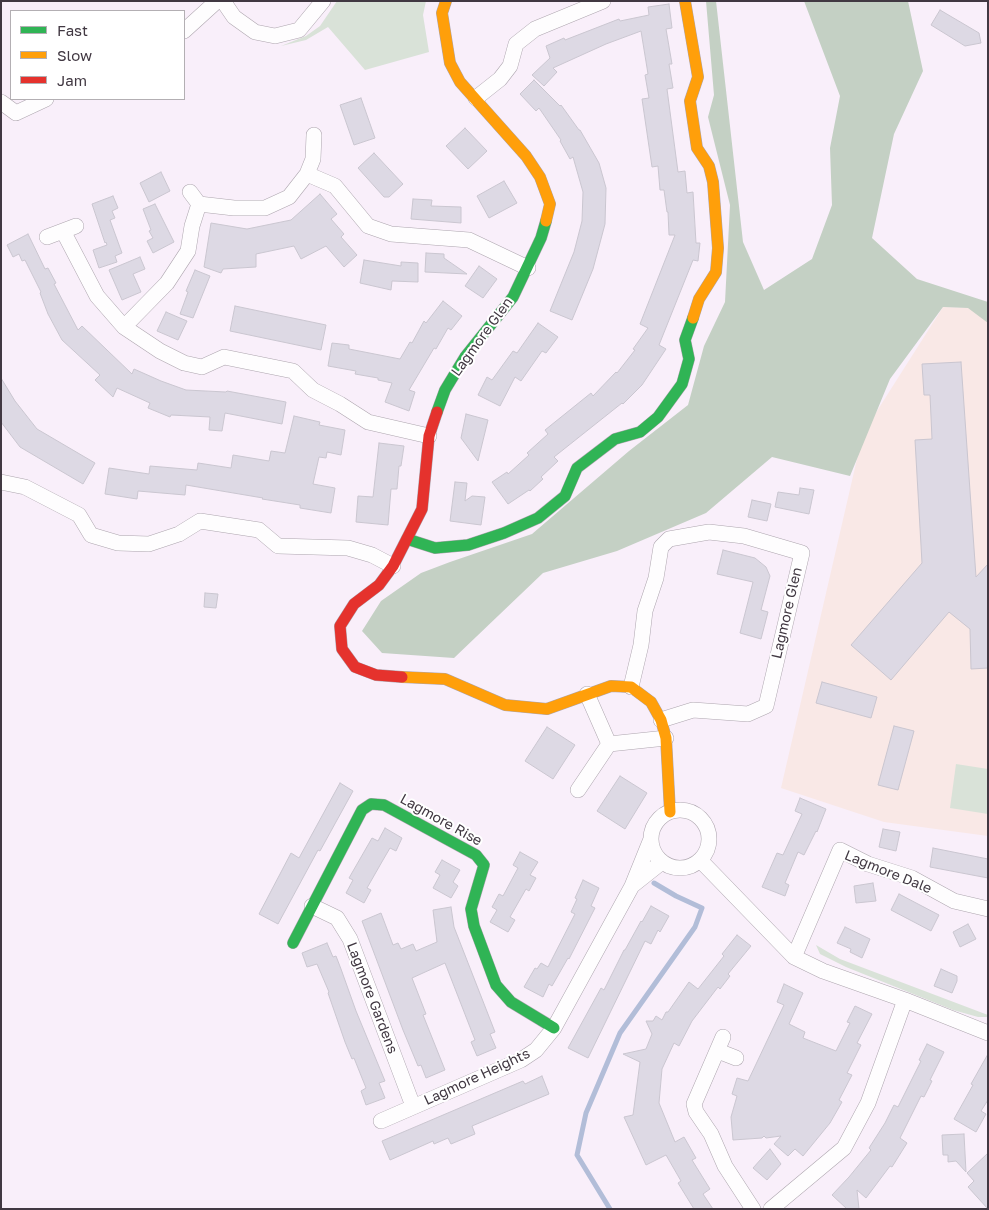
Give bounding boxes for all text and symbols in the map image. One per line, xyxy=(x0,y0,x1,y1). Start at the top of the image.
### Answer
legend xyxy=(10,10,185,100)
text: Fast xyxy=(57,21,88,39)
text: Slow xyxy=(57,46,92,64)
text: Jam xyxy=(57,71,87,89)
street label: Lagmore Glen xyxy=(448,294,516,380)
street label: Lagmore Glen xyxy=(768,566,806,660)
street label: Lagmore Rise xyxy=(397,791,485,849)
street label: Lagmore Dale xyxy=(842,847,934,897)
street label: Lagmore Gardens xyxy=(343,940,401,1056)
street label: Lagmore Heights xyxy=(421,1045,533,1109)

